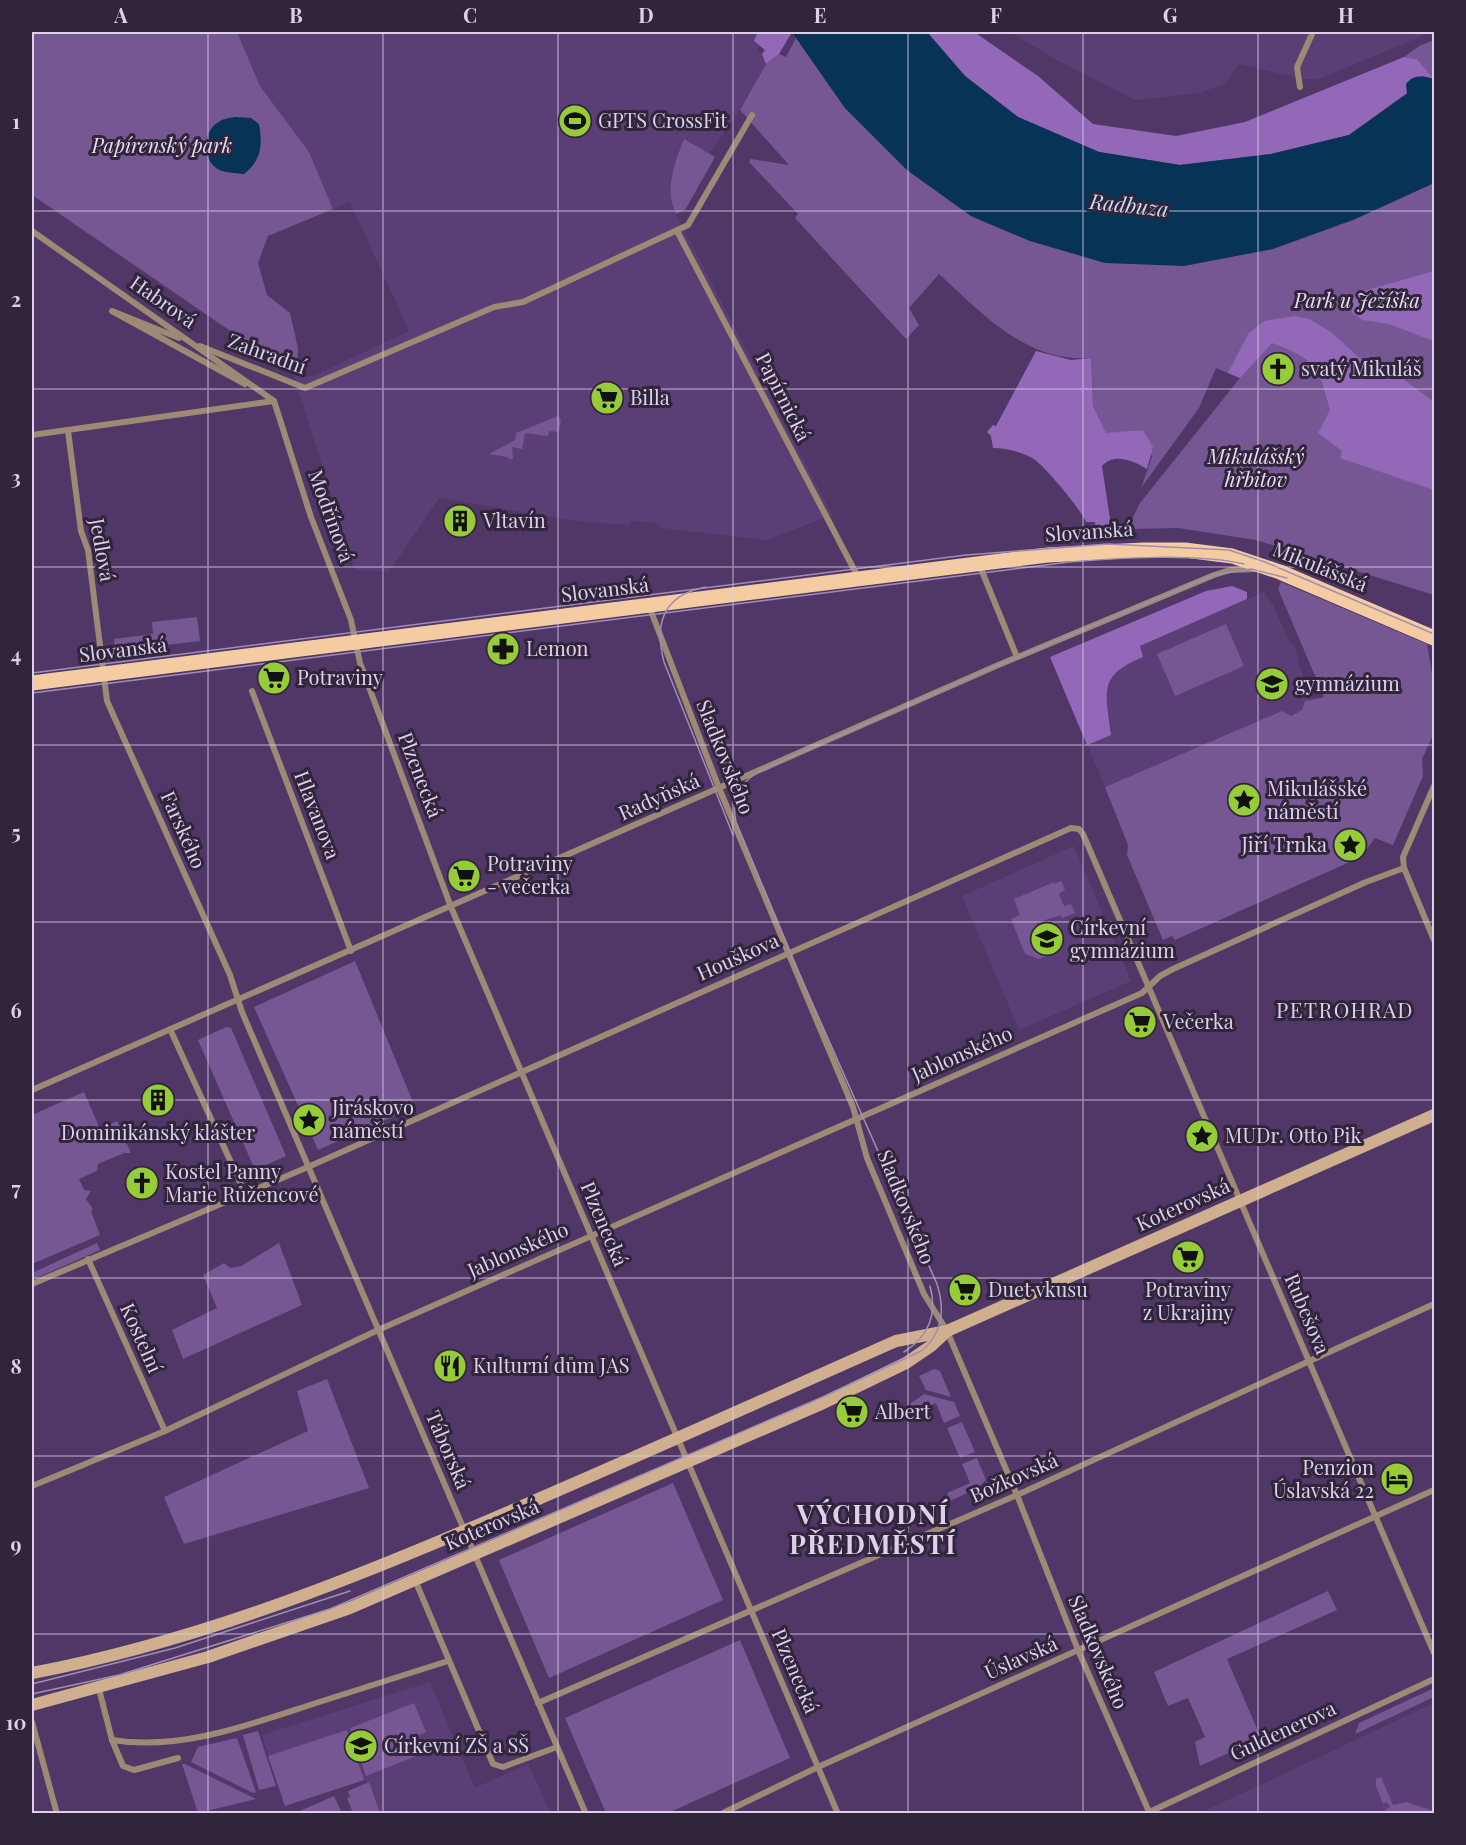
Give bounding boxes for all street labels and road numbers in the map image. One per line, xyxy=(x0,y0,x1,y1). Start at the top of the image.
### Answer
street label: Habrová xyxy=(125,268,202,333)
street label: Zahradní xyxy=(224,326,311,379)
street label: Papírnická xyxy=(750,347,818,445)
street label: Modřínová xyxy=(303,465,362,566)
street label: Slovanská xyxy=(1044,514,1134,547)
street label: Jedlová xyxy=(84,515,122,584)
street label: Mikulášská xyxy=(1269,534,1372,597)
street label: Slovanská xyxy=(559,570,650,607)
street label: Slovanská xyxy=(77,630,168,667)
street label: Sladkovského xyxy=(691,695,762,818)
street label: Plzenecká xyxy=(393,728,450,821)
street label: Hlavanova xyxy=(289,766,348,863)
street label: Radyňská xyxy=(613,766,703,826)
street label: Farského xyxy=(155,786,213,872)
street label: Houškova xyxy=(692,926,783,986)
street label: Jablonského xyxy=(906,1018,1016,1087)
street label: Sladkovského xyxy=(872,1145,943,1268)
street label: Koterovská xyxy=(1131,1171,1234,1236)
street label: Plzenecká xyxy=(575,1177,635,1270)
street label: Jablonského xyxy=(462,1214,572,1283)
street label: Rubešova xyxy=(1279,1269,1337,1358)
street label: Kostelní xyxy=(115,1298,170,1377)
street label: Táborská xyxy=(421,1406,478,1493)
street label: Božkovská xyxy=(965,1445,1062,1508)
street label: Koterovská xyxy=(440,1492,543,1556)
street label: Sladkovského xyxy=(1063,1590,1136,1713)
street label: Plzenecká xyxy=(766,1624,826,1717)
street label: Úslavská xyxy=(980,1629,1061,1685)
street label: Guldenerova xyxy=(1225,1693,1340,1766)

